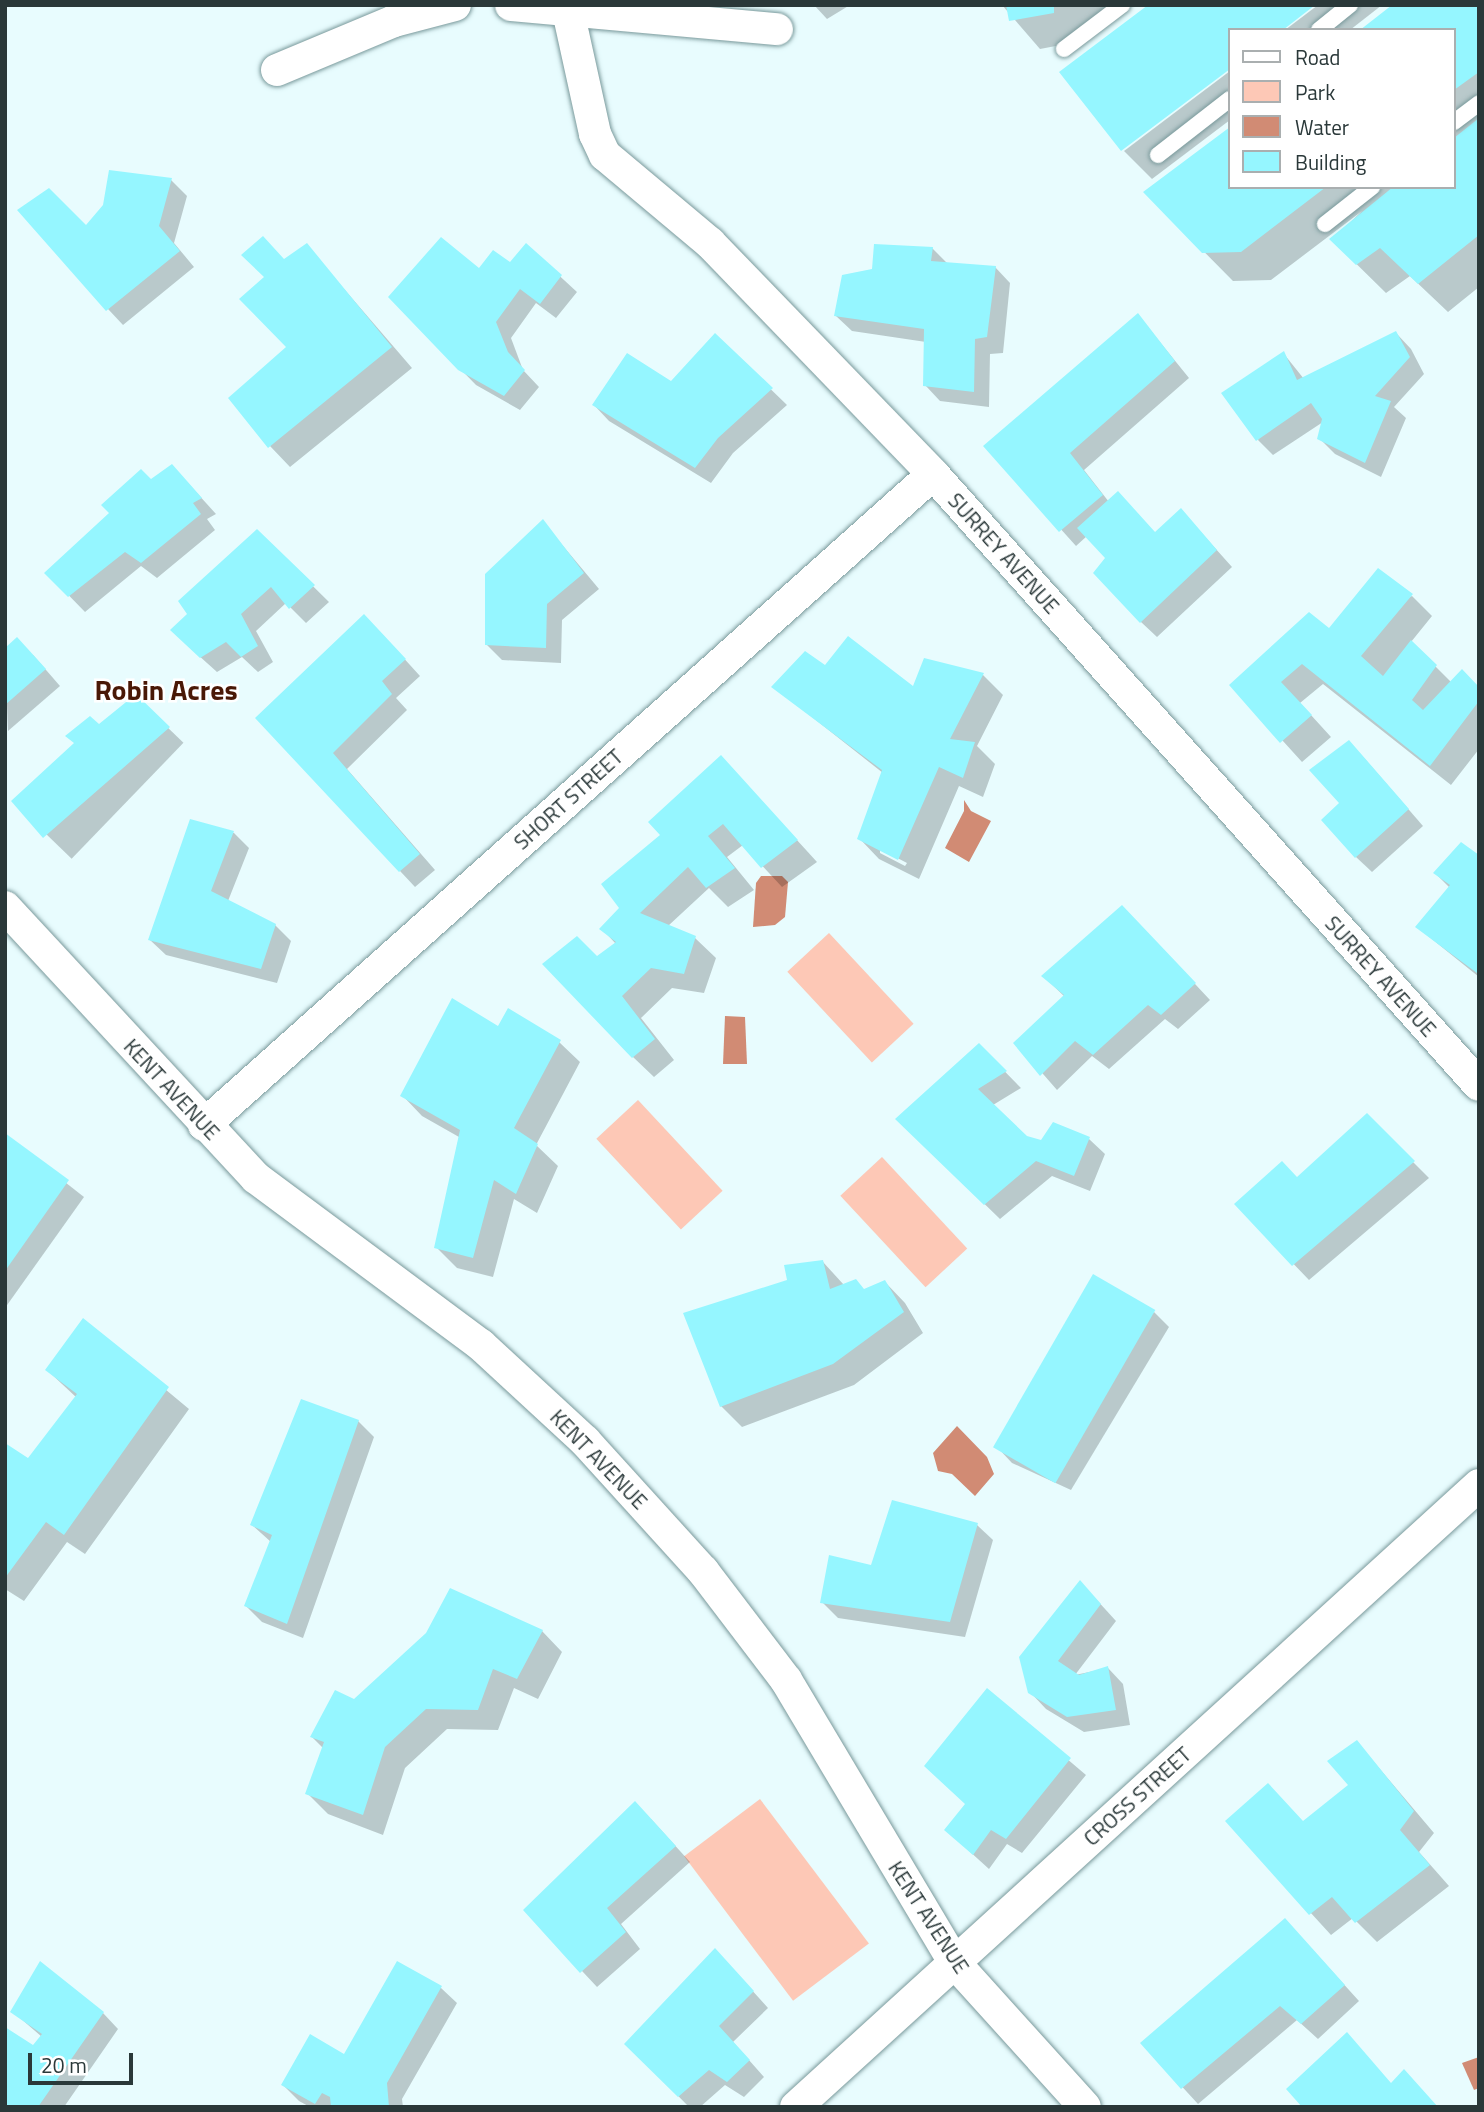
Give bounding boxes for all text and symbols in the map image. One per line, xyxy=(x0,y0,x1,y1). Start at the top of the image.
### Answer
legend xyxy=(1228,28,1456,189)
text: Road xyxy=(1295,41,1340,73)
text: Park xyxy=(1295,76,1335,108)
text: Water xyxy=(1295,111,1349,143)
text: Building xyxy=(1295,146,1366,178)
street label: SURREY AVENUE xyxy=(943,488,1065,618)
district label: Robin Acres xyxy=(94,673,238,707)
street label: SHORT STREET xyxy=(508,744,628,854)
street label: SURREY AVENUE xyxy=(1320,911,1442,1041)
street label: KENT AVENUE xyxy=(119,1033,225,1145)
street label: KENT AVENUE xyxy=(545,1404,653,1514)
street label: CROSS STREET xyxy=(1078,1741,1196,1851)
street label: KENT AVENUE xyxy=(883,1856,975,1978)
scale bar xyxy=(32,2038,136,2082)
text: 20 m xyxy=(41,2049,87,2081)

